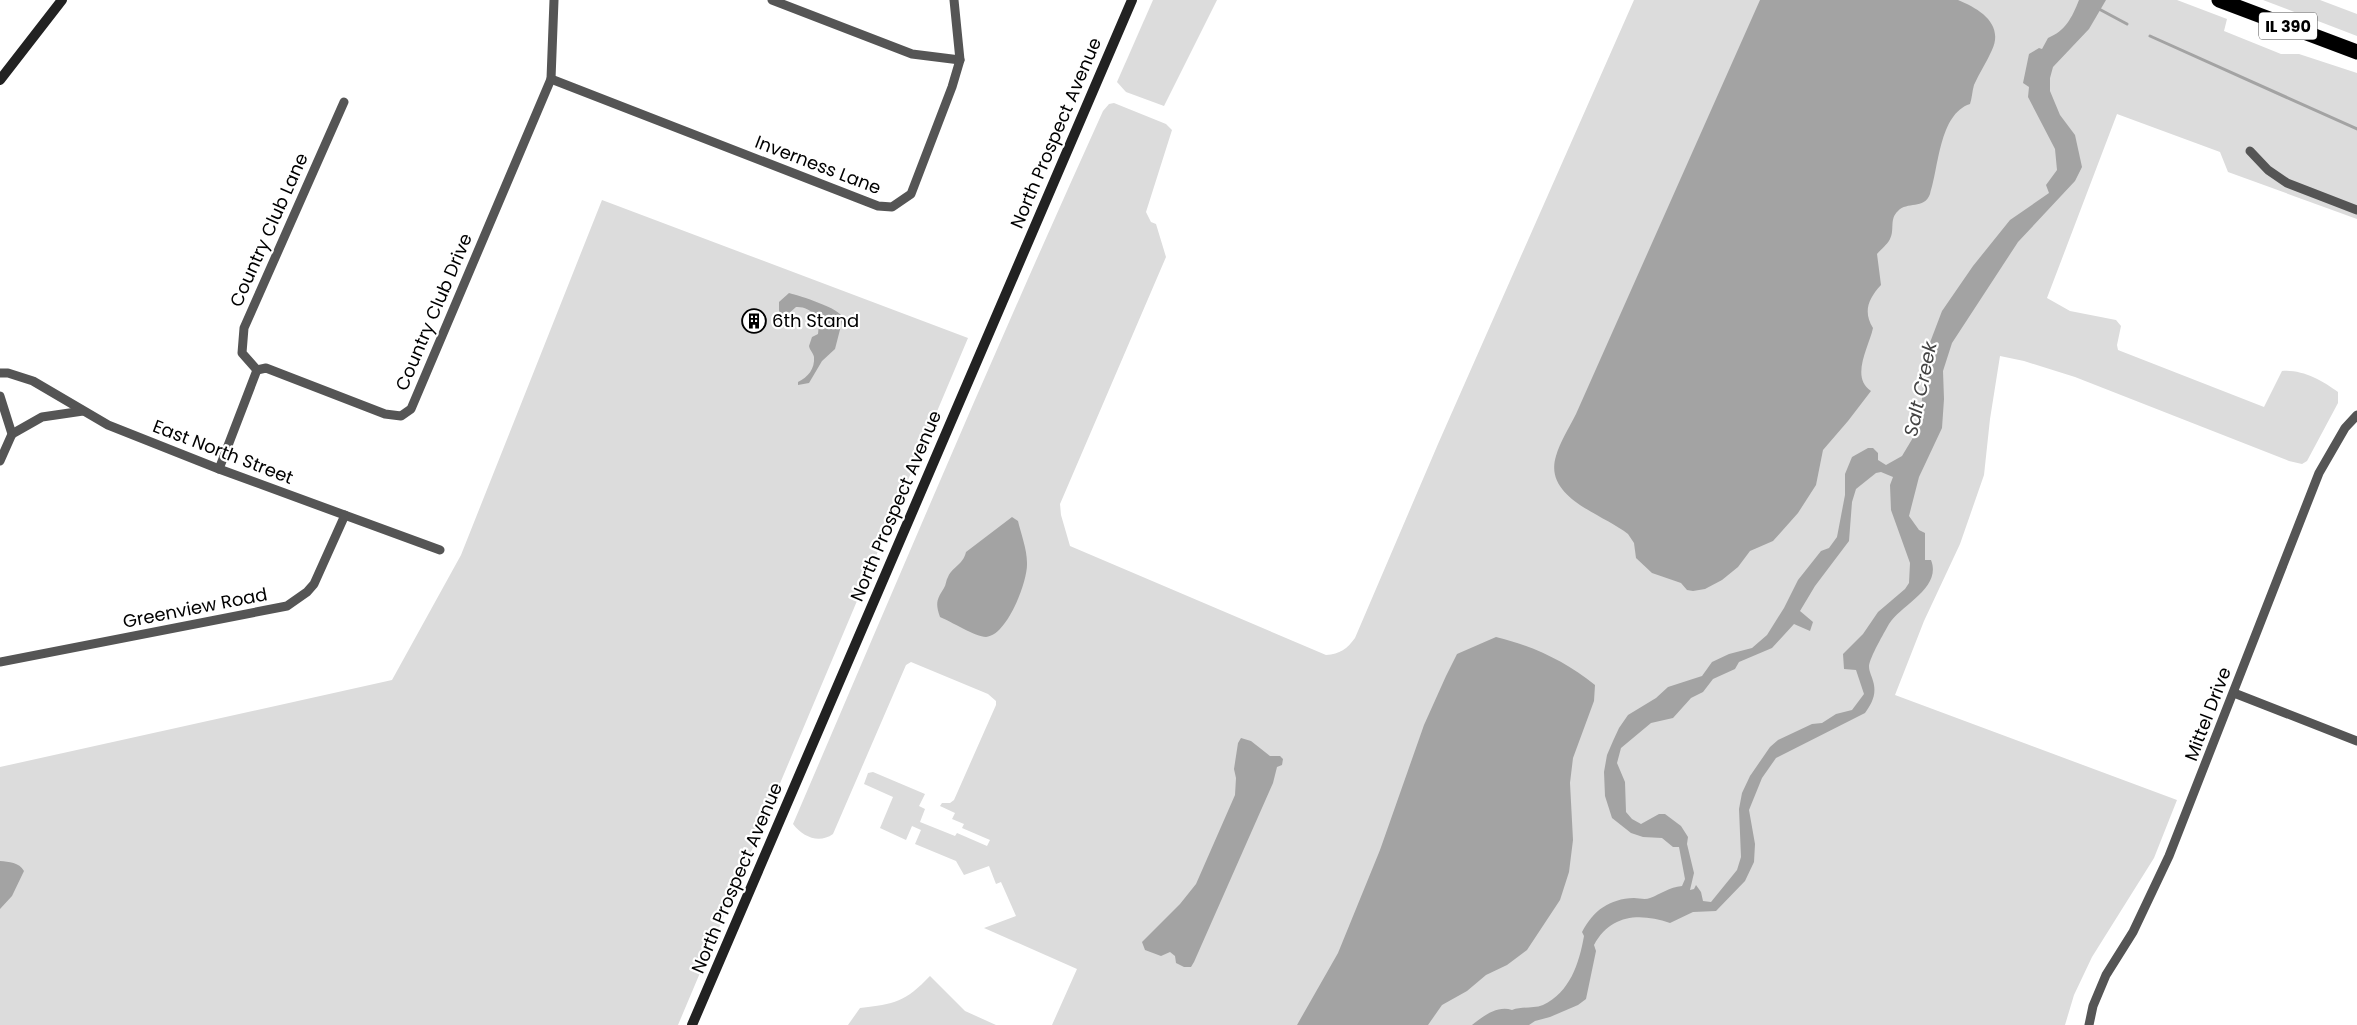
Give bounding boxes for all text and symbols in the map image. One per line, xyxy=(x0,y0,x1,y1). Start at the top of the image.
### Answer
road number: IL 390 xyxy=(2259,12,2317,40)
street label: North Prospect Avenue xyxy=(1004,34,1107,232)
street label: Inverness Lane xyxy=(752,129,885,200)
street label: Country Club Lane xyxy=(223,149,314,311)
street label: Country Club Drive xyxy=(389,229,478,394)
building icon: 6th Stand xyxy=(741,308,767,334)
place label: 6th Stand xyxy=(772,308,859,333)
water label: Salt Creek xyxy=(1897,338,1944,439)
street label: North Prospect Avenue xyxy=(844,407,947,605)
street label: East North Street xyxy=(149,413,297,490)
street label: Greenview Road xyxy=(121,581,269,634)
street label: Mittel Drive xyxy=(2178,663,2237,764)
street label: North Prospect Avenue xyxy=(685,779,788,977)

